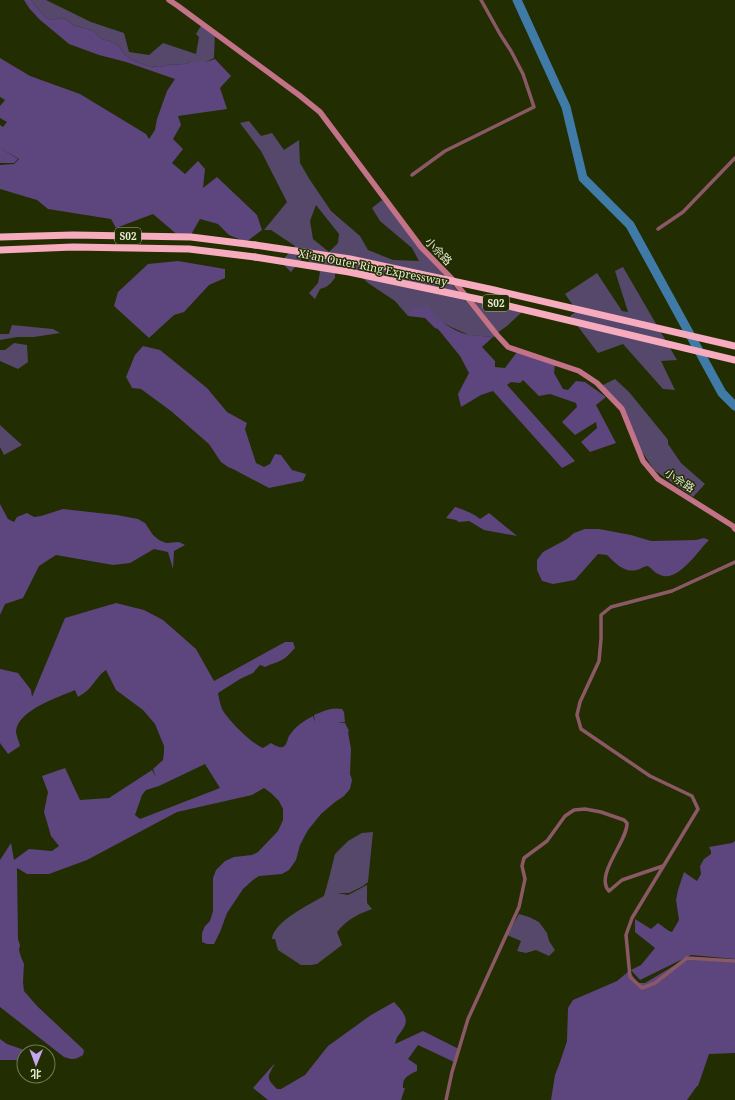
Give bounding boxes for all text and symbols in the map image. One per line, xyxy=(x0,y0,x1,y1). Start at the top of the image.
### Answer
road number: S02 xyxy=(115,228,141,244)
street label: 小佘路 xyxy=(422,234,456,268)
street label: Xi'an Outer Ring Expressway xyxy=(297,245,450,289)
road number: S02 xyxy=(483,295,509,311)
street label: 小佘路 xyxy=(662,465,698,495)
north arrow xyxy=(16,1044,56,1084)
text: 北 xyxy=(30,1067,41,1082)

